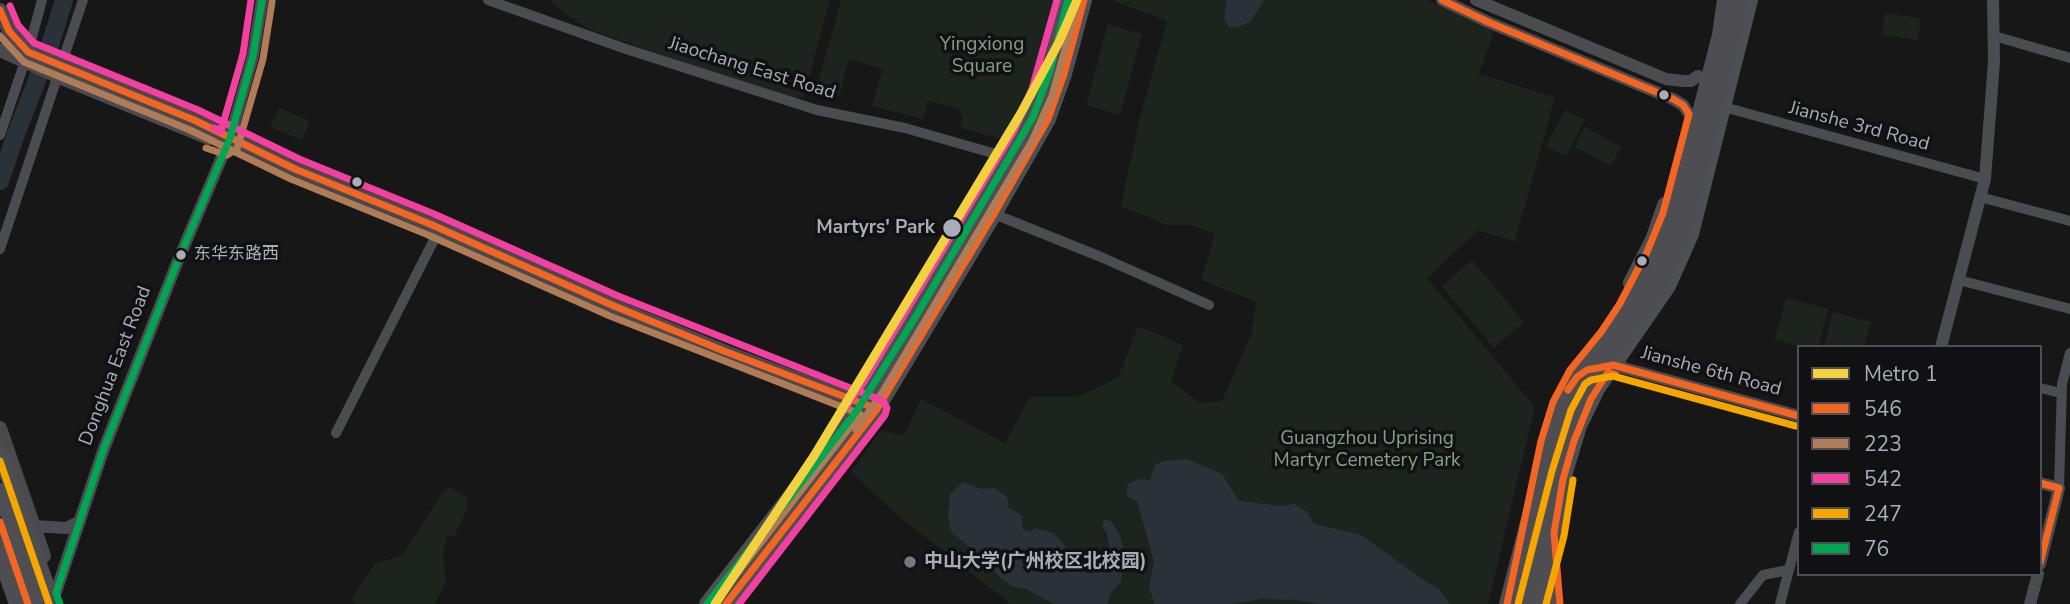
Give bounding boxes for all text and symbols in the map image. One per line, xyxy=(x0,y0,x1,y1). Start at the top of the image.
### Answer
street label: Jiaochang East Road xyxy=(666,33,838,105)
park label: Yingxiong Square xyxy=(940,34,1024,78)
unlabelled marker xyxy=(1657,88,1671,102)
street label: Jianshe 3rd Road xyxy=(1786,97,1932,157)
unlabelled marker xyxy=(350,175,364,189)
place label: Martyrs' Park xyxy=(816,217,935,239)
marker: Martyrs' Park xyxy=(941,217,963,239)
place label: 东华东路西 xyxy=(194,245,279,265)
marker: 东华东路西 xyxy=(174,248,188,262)
unlabelled marker xyxy=(1635,254,1649,268)
street label: Donghua East Road xyxy=(75,283,157,449)
street label: Jianshe 6th Road xyxy=(1638,342,1784,402)
legend xyxy=(1797,345,2042,576)
text: Metro 1 xyxy=(1864,360,1938,388)
text: 546 xyxy=(1864,395,1902,423)
park label: Guangzhou Uprising Martyr Cemetery Park xyxy=(1273,428,1461,472)
text: 223 xyxy=(1864,430,1902,458)
text: 542 xyxy=(1864,465,1902,493)
text: 247 xyxy=(1864,500,1902,528)
text: 76 xyxy=(1864,535,1889,563)
place label: 中山大学(广州校区北校园) xyxy=(924,551,1147,573)
marker: 中山大学(广州校区北校园) xyxy=(902,554,918,570)

